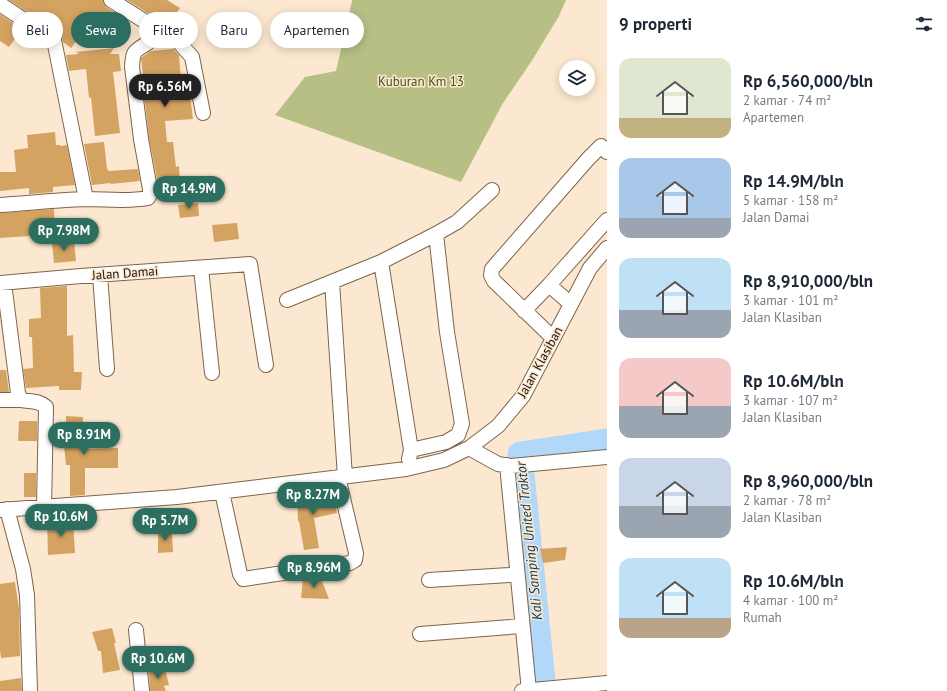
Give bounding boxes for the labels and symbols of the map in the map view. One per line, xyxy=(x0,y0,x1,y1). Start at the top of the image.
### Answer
park label: Kuburan Km 13 xyxy=(378,73,464,90)
pin: Rp 6.56M xyxy=(124,74,206,108)
pin: Rp 14.9M xyxy=(148,176,230,210)
pin: Rp 7.98M xyxy=(23,218,105,252)
street label: Jalan Damai xyxy=(90,262,159,284)
street label: Jalan Klasiban xyxy=(513,323,567,401)
pin: Rp 8.91M xyxy=(43,422,125,456)
water label: Kali Samping United Traktor xyxy=(512,459,546,621)
pin: Rp 8.27M xyxy=(272,482,354,516)
pin: Rp 10.6M xyxy=(20,504,102,538)
pin: Rp 5.7M xyxy=(128,508,202,542)
pin: Rp 8.96M xyxy=(273,555,355,589)
pin: Rp 10.6M xyxy=(117,646,199,680)

